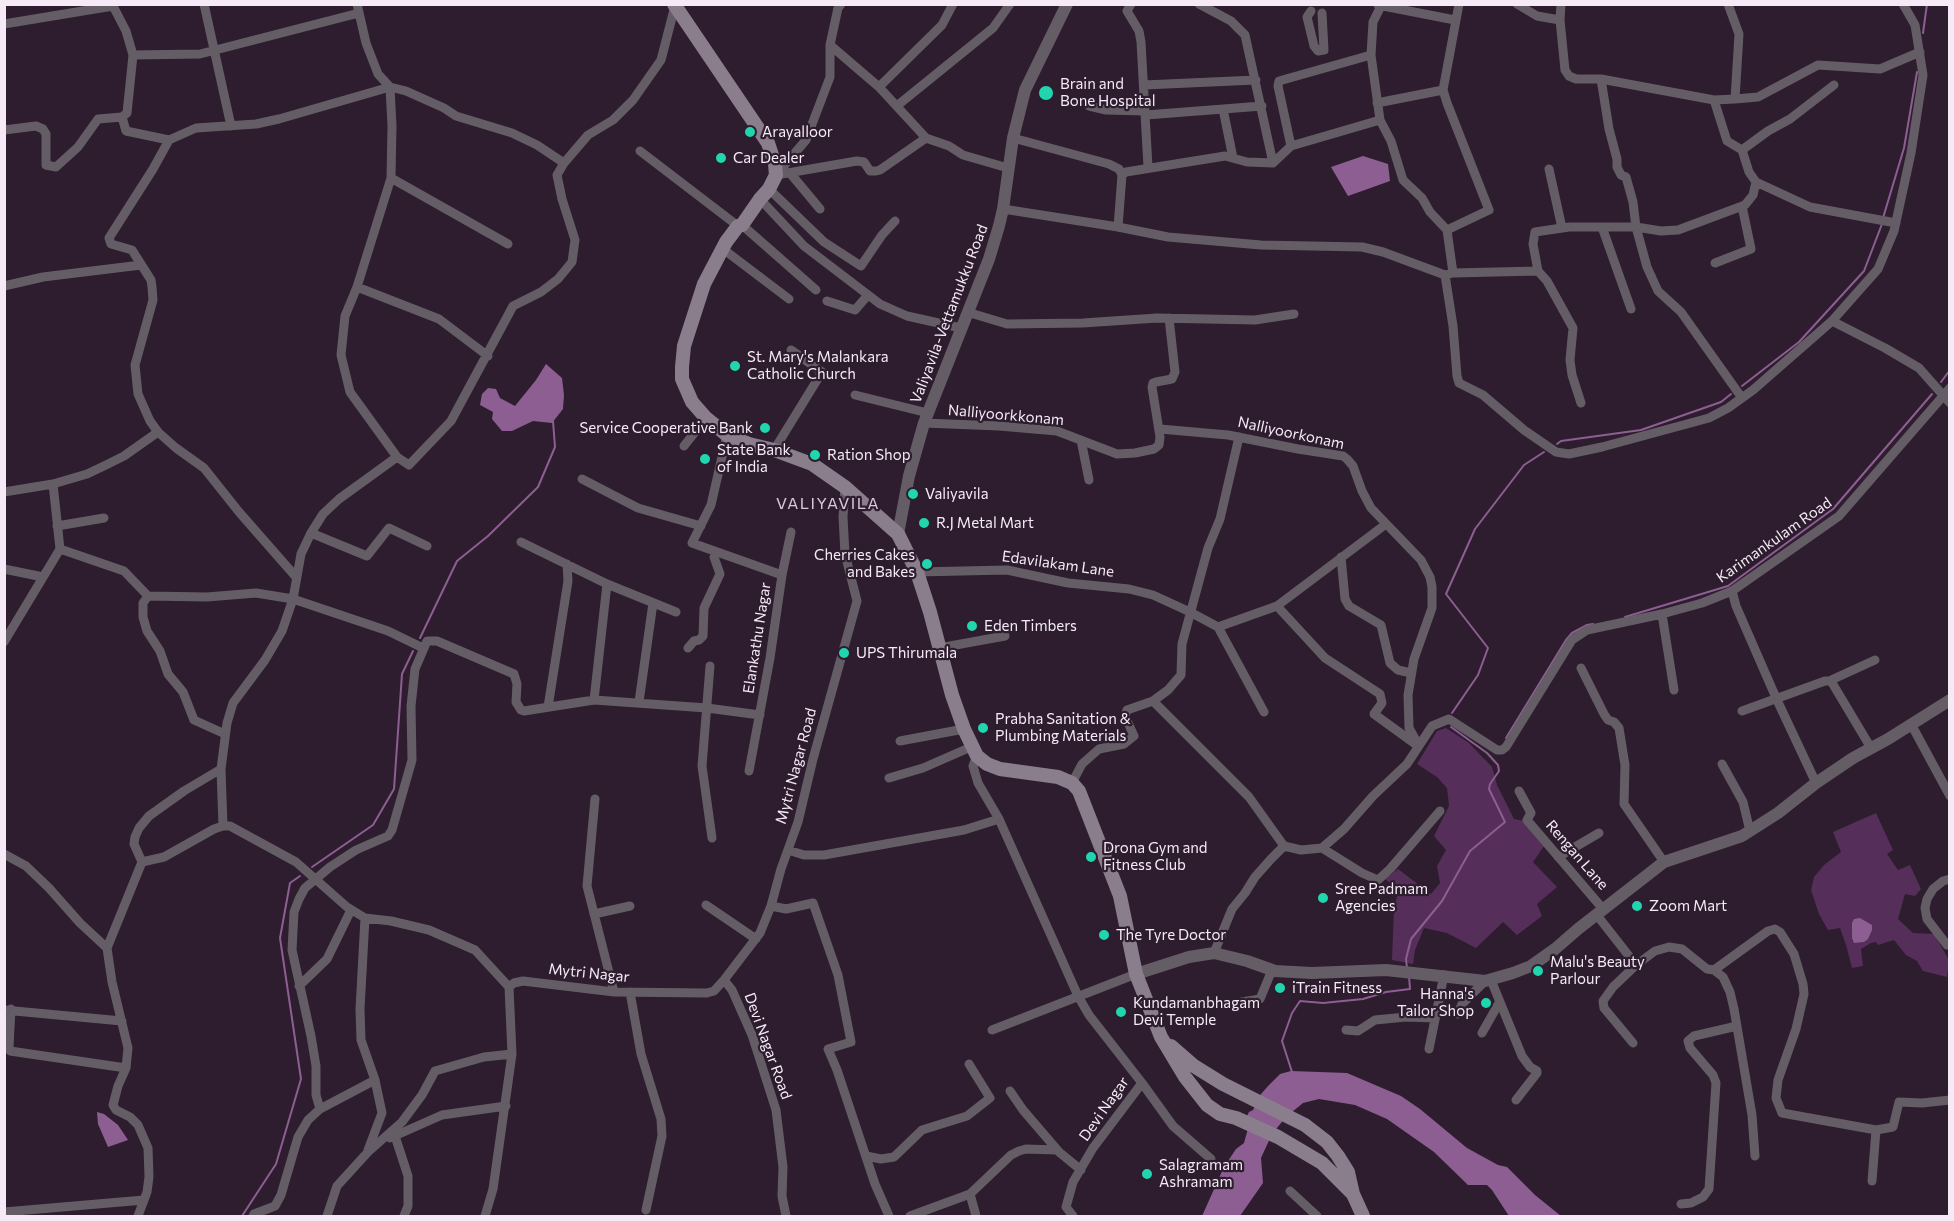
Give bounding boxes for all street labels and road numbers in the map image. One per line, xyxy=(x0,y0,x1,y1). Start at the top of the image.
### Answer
street label: Valiyavila-Vettamukku Road xyxy=(907,222,991,406)
street label: Nalliyoorkkonam xyxy=(947,401,1065,429)
street label: Nalliyoorkonam xyxy=(1236,413,1346,453)
street label: Karimankulam Road xyxy=(1713,493,1835,587)
street label: Edavilakam Lane xyxy=(1001,547,1115,581)
street label: Elankathu Nagar xyxy=(739,581,775,695)
street label: Mytri Nagar Road xyxy=(772,706,820,826)
street label: Rengan Lane xyxy=(1542,817,1612,893)
street label: Mytri Nagar xyxy=(548,960,630,986)
street label: Devi Nagar Road xyxy=(740,990,796,1102)
street label: Devi Nagar xyxy=(1075,1073,1133,1145)

